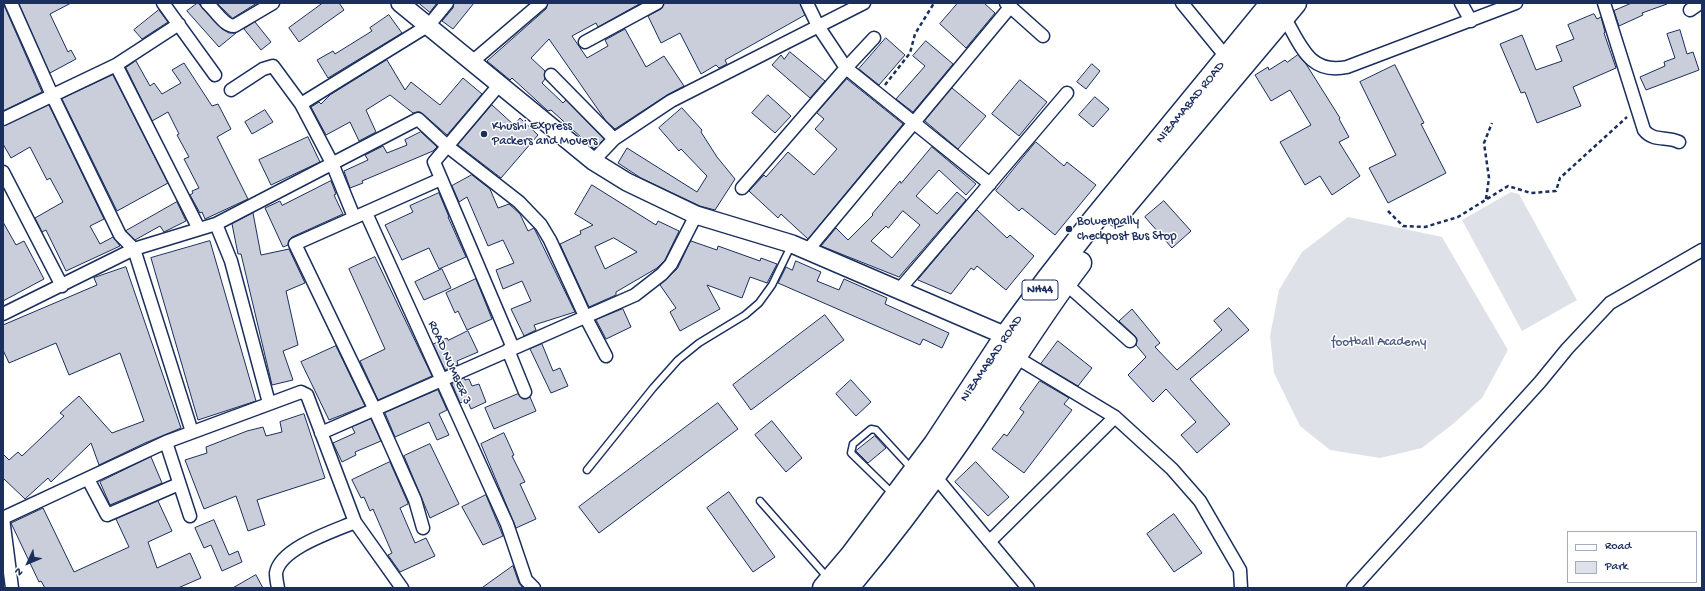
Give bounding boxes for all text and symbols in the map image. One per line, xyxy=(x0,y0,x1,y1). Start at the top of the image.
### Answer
street label: NIZAMABAD ROAD xyxy=(1153,59,1229,147)
place label: Khushi Express Packers and Movers xyxy=(492,119,597,150)
marker: Khushi Express Packers and Movers xyxy=(479,129,489,139)
place label: Bowenpally checkpost Bus Stop xyxy=(1077,214,1177,245)
marker: Bowenpally checkpost Bus Stop xyxy=(1064,224,1074,234)
road number: NH44 xyxy=(1022,280,1058,300)
street label: NIZAMABAD ROAD xyxy=(957,313,1027,405)
street label: ROAD NUMBER 3 xyxy=(424,319,474,407)
park label: football Academy xyxy=(1332,335,1426,351)
legend xyxy=(1567,531,1697,583)
text: Road xyxy=(1605,540,1631,554)
north arrow xyxy=(8,543,48,583)
text: Park xyxy=(1605,560,1628,574)
text: N xyxy=(13,565,26,578)

